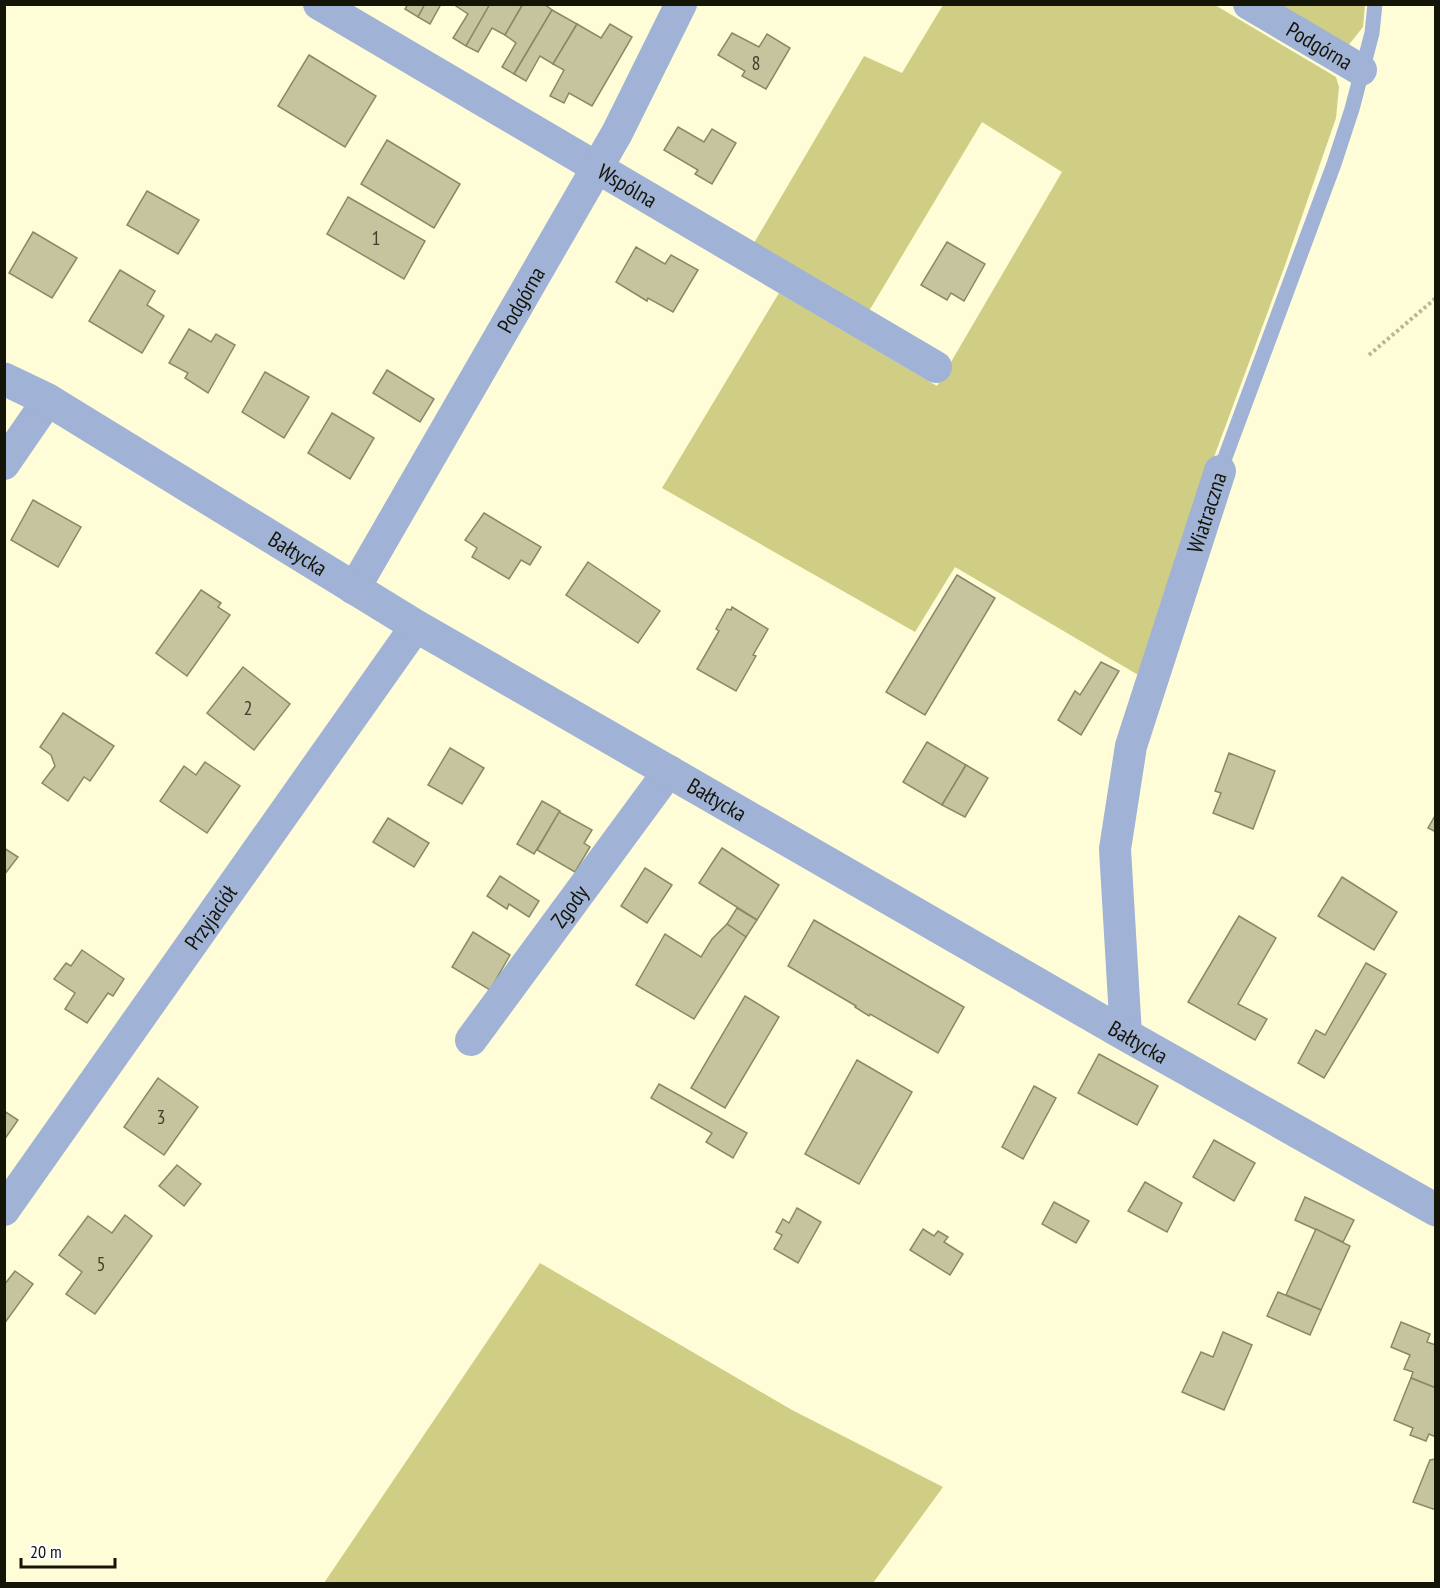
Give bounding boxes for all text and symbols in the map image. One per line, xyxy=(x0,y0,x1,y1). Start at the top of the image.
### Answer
street label: Podgórna xyxy=(1282,15,1358,76)
house number: 8 xyxy=(752,50,761,76)
street label: Wspólna xyxy=(593,157,662,214)
house number: 1 xyxy=(372,225,381,251)
street label: Podgórna xyxy=(491,262,551,338)
street label: Wiatraczna xyxy=(1180,469,1233,556)
street label: Bałtycka xyxy=(263,525,332,582)
house number: 2 xyxy=(244,695,253,721)
street label: Bałtycka xyxy=(682,771,752,827)
street label: Przyjaciół xyxy=(178,879,243,955)
street label: Zgody xyxy=(545,879,595,933)
street label: Bałtycka xyxy=(1104,1014,1173,1070)
house number: 3 xyxy=(157,1104,166,1130)
house number: 5 xyxy=(97,1251,106,1277)
scale bar xyxy=(21,1531,116,1569)
text: 20 m xyxy=(30,1540,62,1563)

